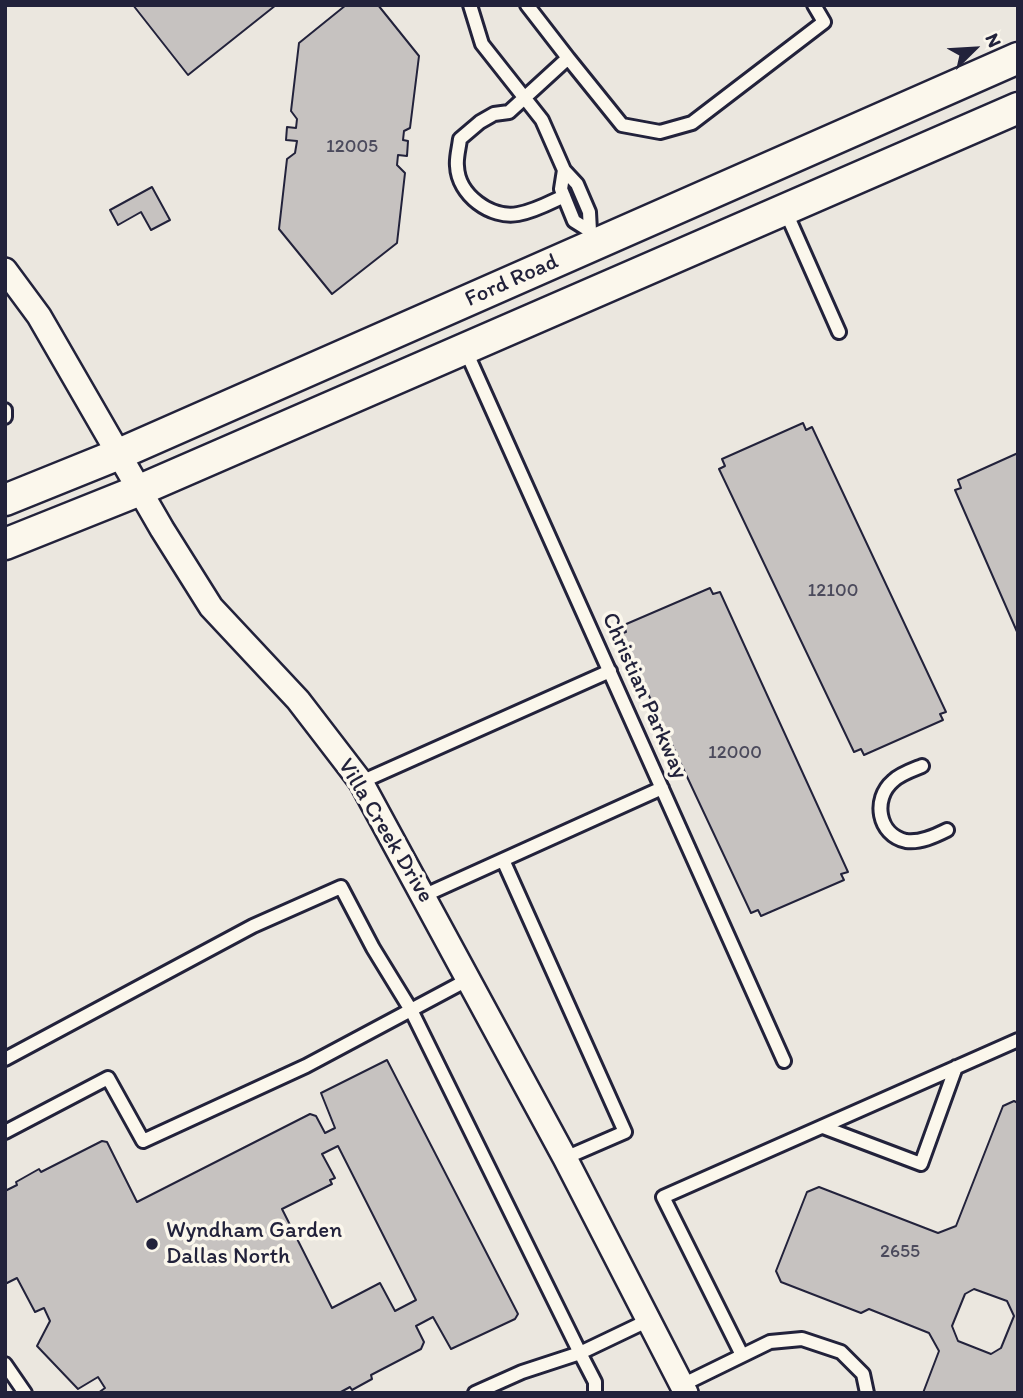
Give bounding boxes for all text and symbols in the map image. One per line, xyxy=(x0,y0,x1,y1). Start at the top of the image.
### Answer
north arrow xyxy=(939,14,1009,84)
text: N xyxy=(981,30,1007,51)
house number: 12005 xyxy=(326,136,378,158)
street label: Ford Road xyxy=(461,248,563,314)
house number: 12100 xyxy=(807,580,859,602)
street label: Christian Parkway xyxy=(595,609,693,783)
house number: 12000 xyxy=(708,742,762,764)
street label: Villa Creek Drive xyxy=(331,754,439,908)
place label: Wyndham Garden Dallas North xyxy=(166,1217,342,1271)
marker: Wyndham Garden Dallas North xyxy=(144,1236,160,1252)
house number: 2655 xyxy=(880,1241,920,1263)

